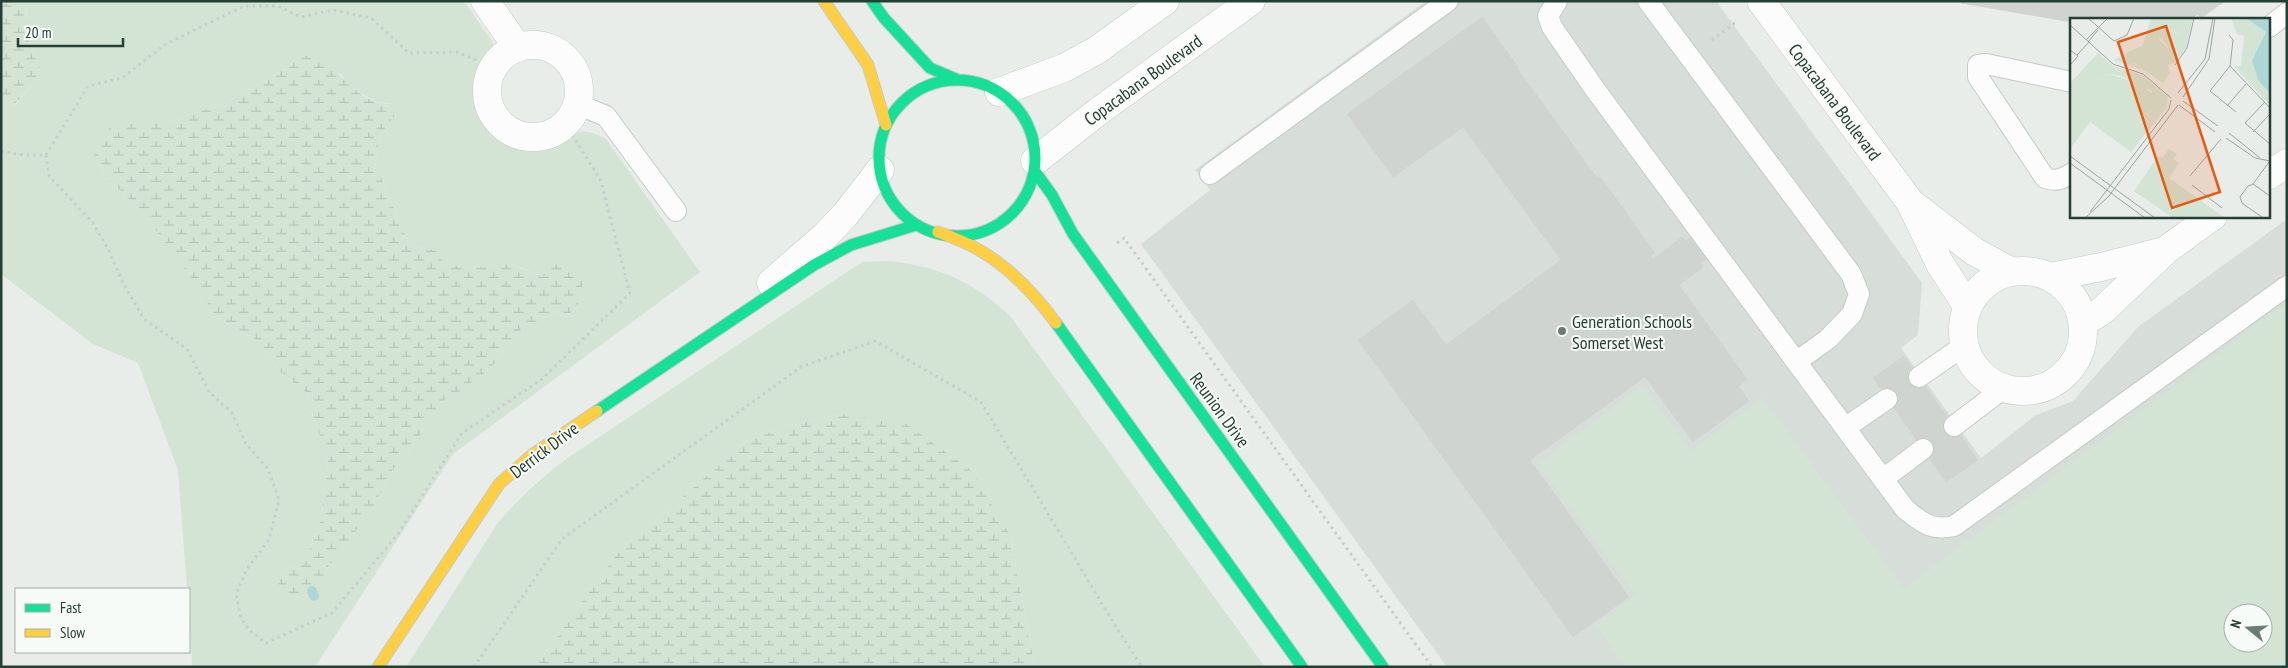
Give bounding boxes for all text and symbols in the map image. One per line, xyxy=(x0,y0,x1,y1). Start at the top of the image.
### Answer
scale bar xyxy=(18,15,122,47)
inset map xyxy=(2070,18,2270,218)
text: 20 m xyxy=(25,23,51,42)
street label: Copacabana Boulevard xyxy=(1079,29,1207,131)
street label: Copacabana Boulevard xyxy=(1784,39,1886,165)
place label: Generation Schools Somerset West xyxy=(1572,310,1692,354)
marker: Generation Schools Somerset West xyxy=(1556,325,1568,337)
street label: Reunion Drive xyxy=(1185,368,1255,452)
street label: Derrick Drive xyxy=(505,417,583,483)
legend xyxy=(15,588,190,653)
text: Fast xyxy=(60,598,81,617)
north arrow xyxy=(2223,603,2273,653)
text: N xyxy=(2226,618,2245,630)
text: Slow xyxy=(60,623,85,642)

